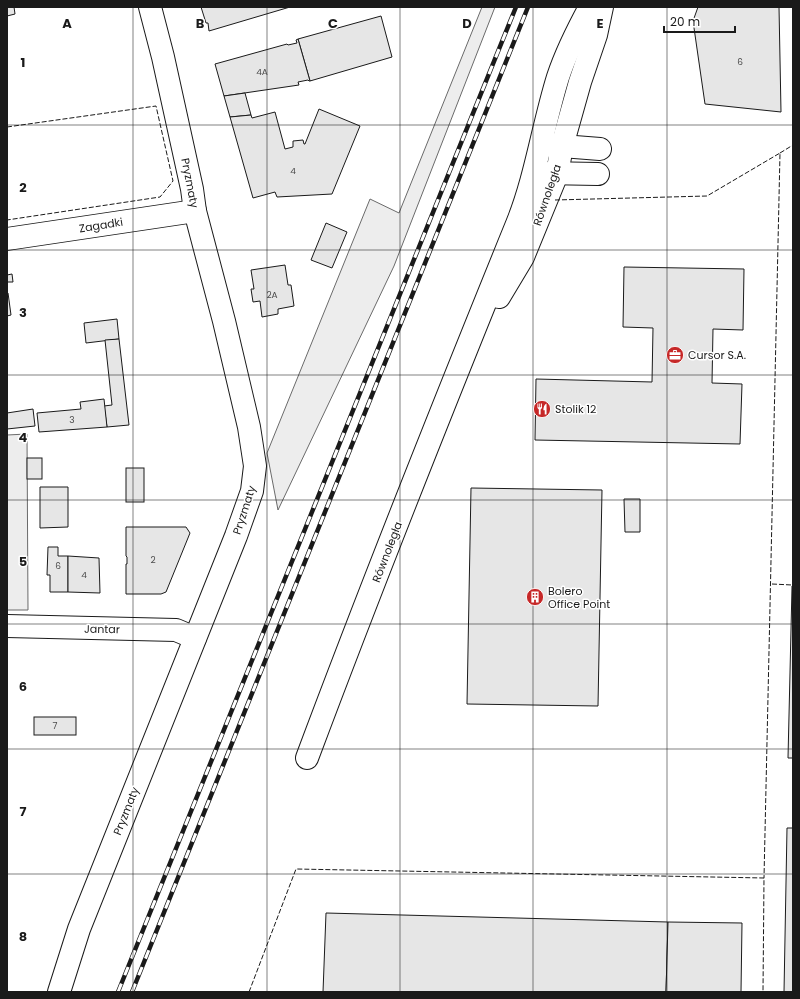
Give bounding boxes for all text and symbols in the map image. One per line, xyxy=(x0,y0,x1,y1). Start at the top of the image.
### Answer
scale bar xyxy=(664,8,735,34)
text: 20 m xyxy=(670,13,700,30)
text: A xyxy=(62,14,72,33)
text: B xyxy=(196,14,205,33)
text: C xyxy=(328,14,338,33)
text: D xyxy=(462,14,472,33)
text: E xyxy=(596,14,604,33)
text: 1 xyxy=(21,53,25,72)
house number: 6 xyxy=(737,56,743,68)
house number: 4A xyxy=(256,66,268,78)
street label: Pryzmaty xyxy=(177,157,203,210)
street label: Równoległa xyxy=(529,162,565,228)
house number: 4 xyxy=(290,165,296,177)
text: 2 xyxy=(19,178,27,197)
street label: Zagadki xyxy=(78,214,124,236)
house number: 2A xyxy=(266,289,278,301)
text: 3 xyxy=(19,303,27,322)
office icon: Cursor S.A. xyxy=(665,345,685,365)
place label: Cursor S.A. xyxy=(688,347,746,363)
restaurant icon: Stolik 12 xyxy=(532,399,552,419)
place label: Stolik 12 xyxy=(555,401,596,417)
house number: 3 xyxy=(69,414,75,426)
text: 4 xyxy=(19,428,28,447)
street label: Pryzmaty xyxy=(229,483,260,537)
street label: Równoległa xyxy=(368,519,406,585)
text: 5 xyxy=(19,552,27,571)
house number: 2 xyxy=(150,554,156,566)
house number: 6 xyxy=(55,560,61,572)
house number: 4 xyxy=(81,569,87,581)
place label: Bolero Office Point xyxy=(548,583,610,612)
building icon: Bolero Office Point xyxy=(525,587,545,607)
street label: Jantar xyxy=(84,621,120,637)
text: 6 xyxy=(19,677,27,696)
house number: 7 xyxy=(53,720,58,732)
street label: Pryzmaty xyxy=(109,784,143,837)
text: 7 xyxy=(20,802,27,821)
text: 8 xyxy=(19,927,27,946)

